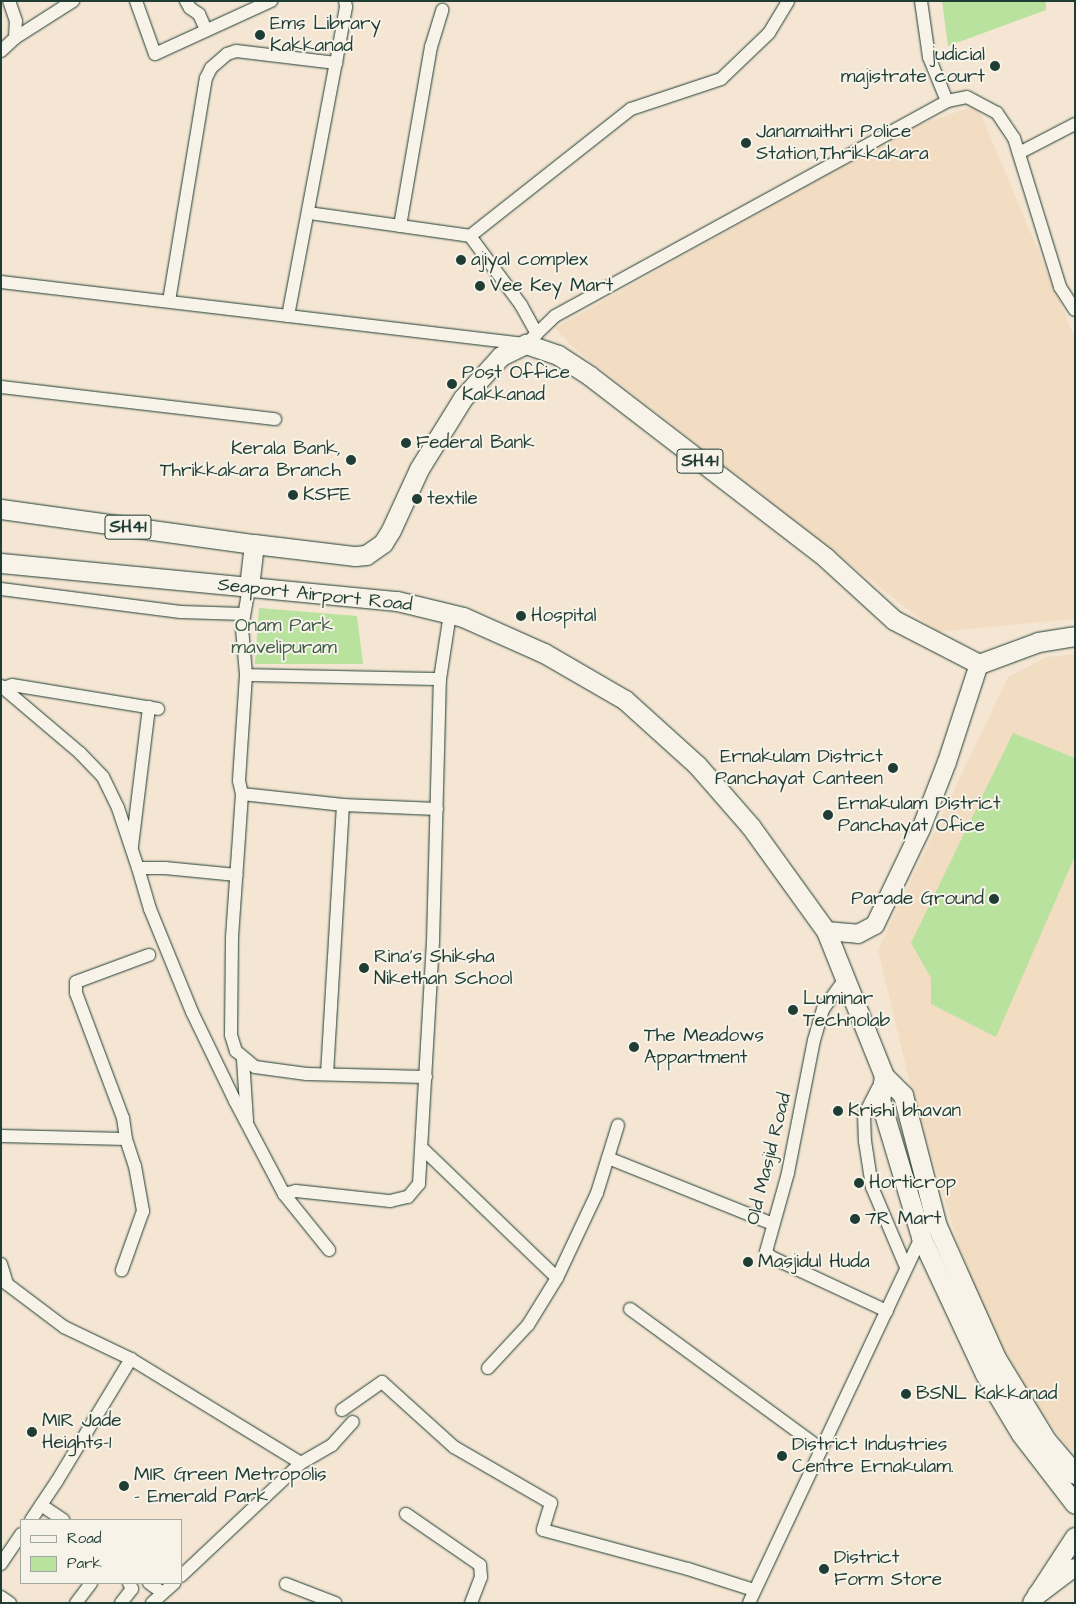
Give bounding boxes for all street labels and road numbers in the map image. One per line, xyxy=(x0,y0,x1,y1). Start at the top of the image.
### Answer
road number: SH41 xyxy=(676,446,724,476)
road number: SH41 xyxy=(104,512,152,542)
street label: Seaport Airport Road xyxy=(217,573,413,617)
street label: Old Masjid Road xyxy=(742,1091,796,1227)

